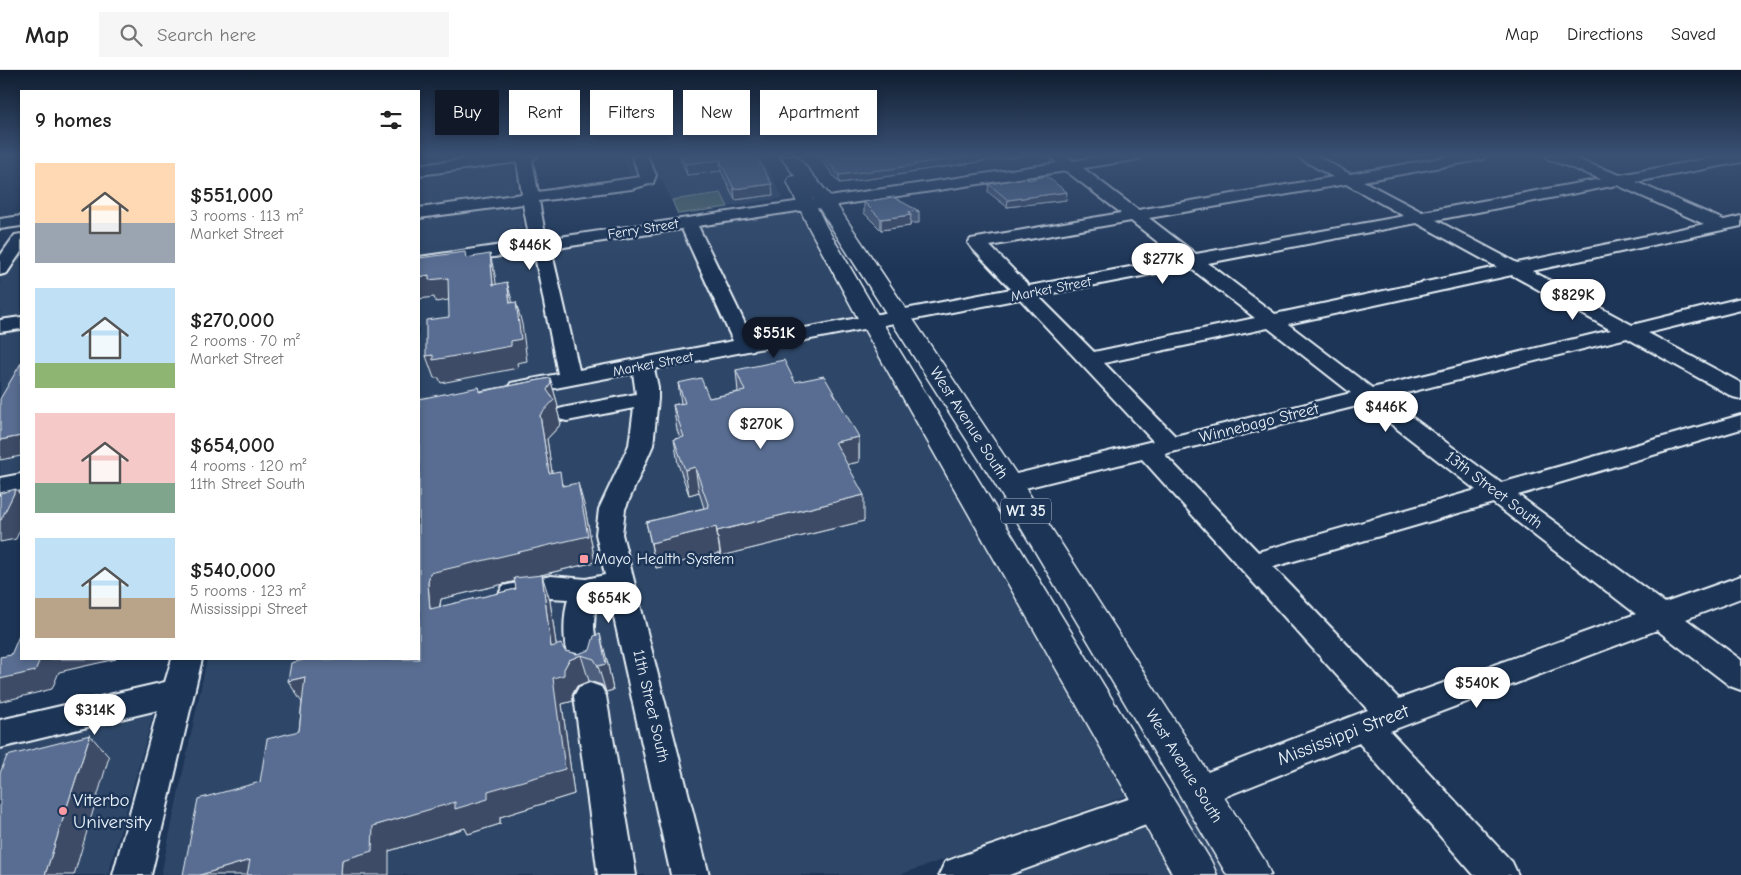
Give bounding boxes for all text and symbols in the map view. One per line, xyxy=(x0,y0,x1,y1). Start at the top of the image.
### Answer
search box xyxy=(99,12,449,57)
text: Map xyxy=(25,21,69,49)
icon: search xyxy=(117,21,145,49)
text: Search here xyxy=(157,24,256,46)
text: Map xyxy=(1505,24,1539,45)
text: Directions xyxy=(1567,24,1643,45)
text: Saved xyxy=(1671,24,1716,45)
chip: Buy xyxy=(435,90,499,135)
chip: Rent xyxy=(509,90,580,135)
chip: Filters xyxy=(590,90,673,135)
chip: New xyxy=(683,90,750,135)
chip: Apartment xyxy=(760,90,877,135)
icon: filters xyxy=(377,106,405,134)
text: 9 homes xyxy=(35,108,111,132)
icon: home xyxy=(75,183,135,243)
text: $551,000 xyxy=(190,183,273,207)
text: 3 rooms · 113 m² xyxy=(190,207,303,225)
street label: Ferry Street xyxy=(606,215,681,243)
text: Market Street xyxy=(190,225,283,243)
pin: $446K xyxy=(495,228,565,271)
text: $446K xyxy=(509,236,551,254)
pin: $277K xyxy=(1128,242,1198,285)
text: $277K xyxy=(1143,250,1183,268)
street label: Market Street xyxy=(1009,273,1094,305)
pin: $829K xyxy=(1538,278,1608,321)
text: $829K xyxy=(1551,286,1595,304)
icon: home xyxy=(75,308,135,368)
text: $270,000 xyxy=(190,308,274,332)
pin: $551K xyxy=(739,316,809,359)
text: $551K xyxy=(753,324,795,342)
text: 2 rooms · 70 m² xyxy=(190,332,300,350)
street label: Market Street xyxy=(611,348,696,380)
text: Market Street xyxy=(190,350,283,368)
street label: West Avenue South xyxy=(926,364,1012,482)
pin: $446K xyxy=(1351,390,1421,433)
text: $446K xyxy=(1365,398,1407,416)
street label: Winnebago Street xyxy=(1197,399,1321,447)
pin: $270K xyxy=(726,408,796,450)
text: $270K xyxy=(740,415,782,433)
icon: home xyxy=(75,433,135,493)
text: $654,000 xyxy=(190,433,275,457)
street label: 13th Street South xyxy=(1442,448,1546,532)
text: 4 rooms · 120 m² xyxy=(190,457,307,475)
text: 11th Street South xyxy=(190,475,305,493)
road number: WI 35 xyxy=(1001,498,1051,524)
place label: Mayo Health System xyxy=(594,550,734,568)
marker: Mayo Health System xyxy=(578,553,590,565)
icon: home xyxy=(75,558,135,618)
text: $540,000 xyxy=(190,558,276,582)
text: 5 rooms · 123 m² xyxy=(190,582,306,600)
pin: $654K xyxy=(574,582,644,624)
text: $654K xyxy=(587,589,631,607)
text: Mississippi Street xyxy=(190,600,307,618)
street label: 11th Street South xyxy=(629,648,673,764)
pin: $540K xyxy=(1442,666,1512,709)
text: $540K xyxy=(1455,674,1499,692)
pin: $314K xyxy=(60,694,130,736)
street label: Mississippi Street xyxy=(1274,700,1412,770)
text: $314K xyxy=(75,701,115,719)
street label: West Avenue South xyxy=(1142,706,1226,826)
place label: Viterbo University xyxy=(73,789,152,833)
marker: Viterbo University xyxy=(57,805,69,817)

